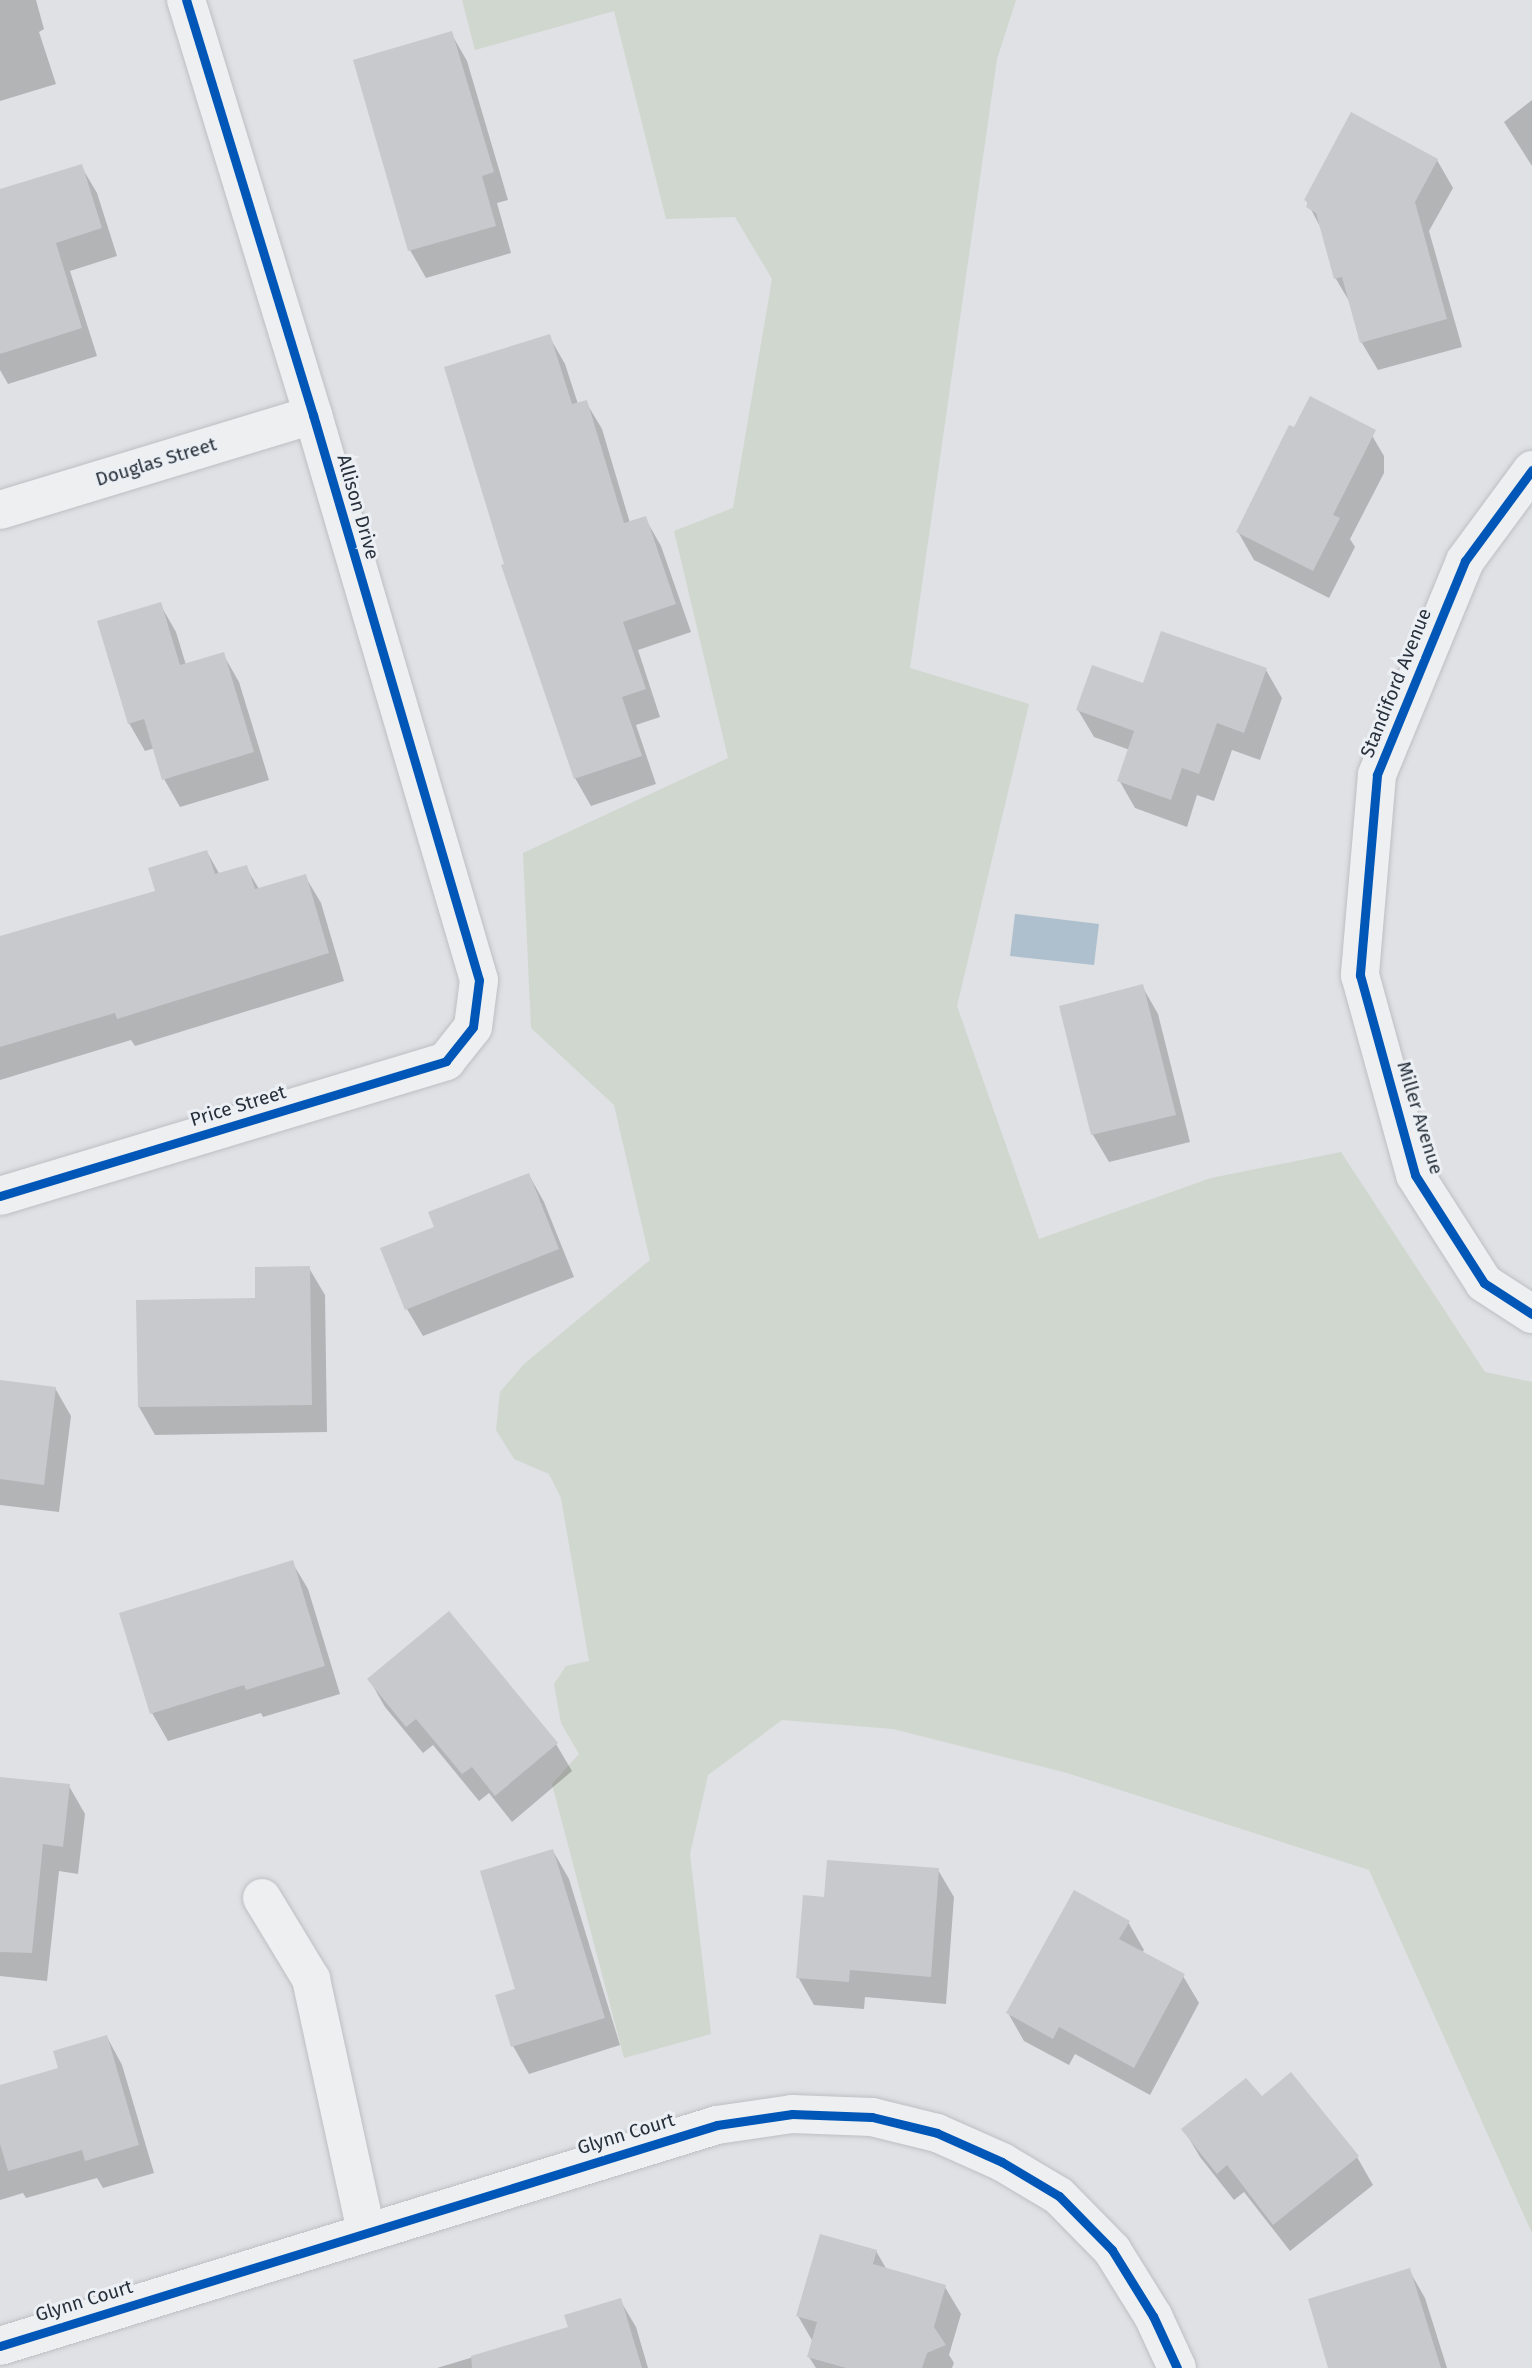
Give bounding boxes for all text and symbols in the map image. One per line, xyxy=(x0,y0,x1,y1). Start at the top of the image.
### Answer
street label: Douglas Street xyxy=(93,433,219,491)
street label: Allison Drive xyxy=(332,452,384,562)
street label: Standiford Avenue xyxy=(1356,605,1436,761)
street label: Miller Avenue xyxy=(1392,1059,1448,1177)
street label: Price Street xyxy=(187,1081,289,1131)
street label: Glynn Court xyxy=(575,2108,677,2160)
street label: Glynn Court xyxy=(33,2275,135,2327)

